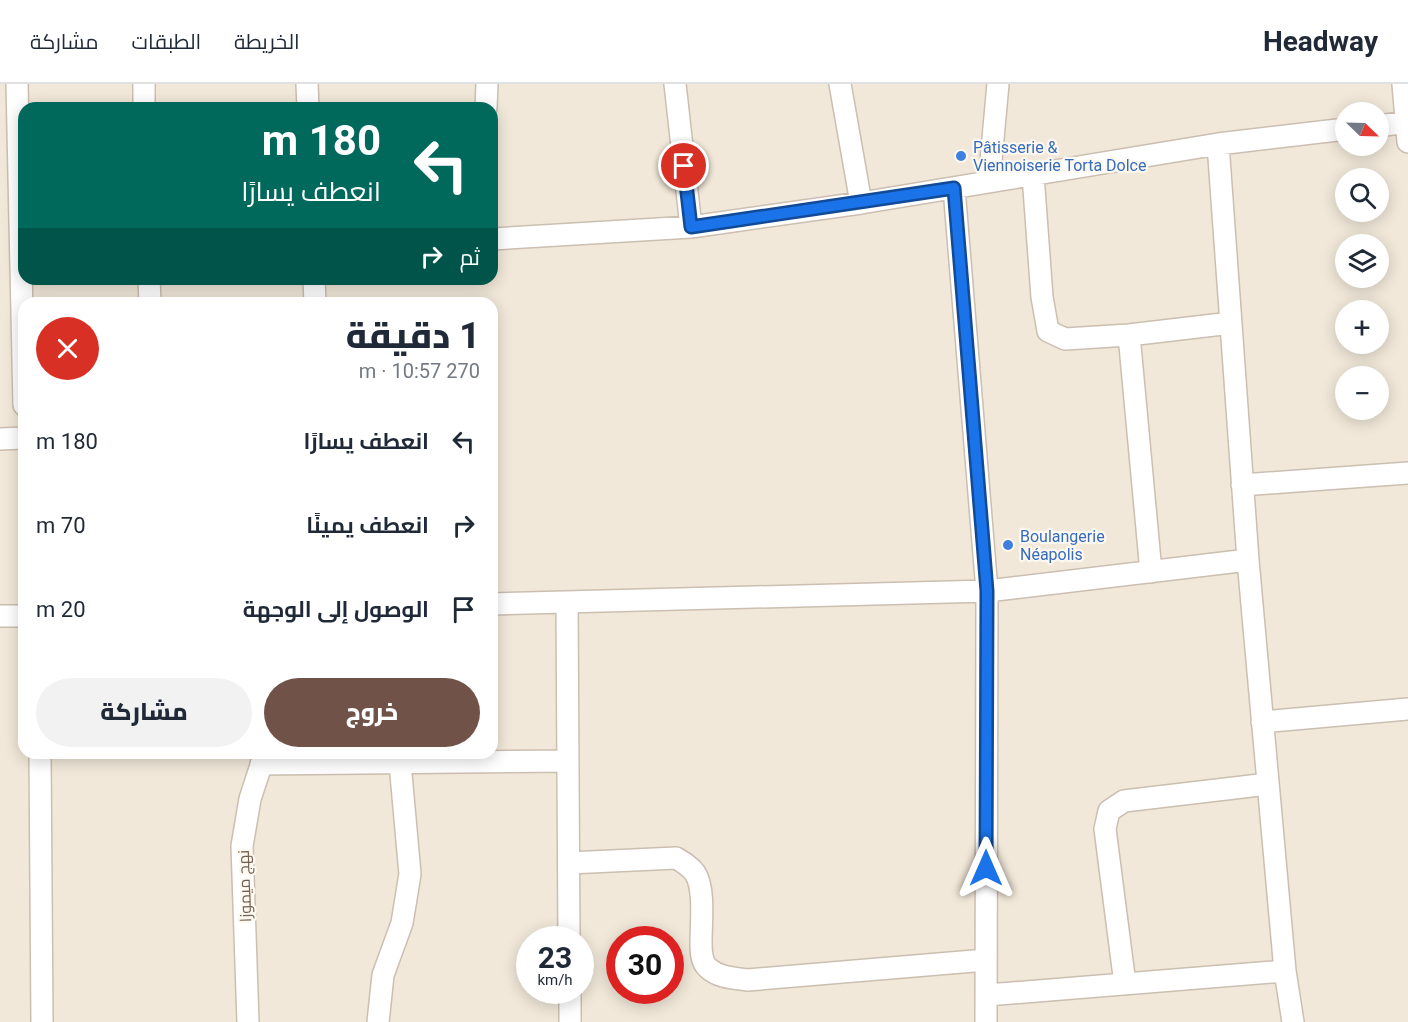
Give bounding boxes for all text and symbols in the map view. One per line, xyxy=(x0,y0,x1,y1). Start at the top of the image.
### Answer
text: Headway xyxy=(1263,25,1378,58)
text: مشاركة xyxy=(30,30,99,54)
text: الطبقات xyxy=(132,30,201,54)
text: الخريطة xyxy=(234,30,300,54)
north arrow xyxy=(1335,102,1389,156)
map controls xyxy=(1335,102,1389,420)
text: 180 m xyxy=(262,116,381,165)
icon: left xyxy=(402,126,480,204)
place label: Pâtisserie & Viennoiserie Torta Dolce xyxy=(973,138,1146,175)
pin xyxy=(658,140,709,191)
icon: arrive xyxy=(667,149,700,182)
marker: Pâtisserie & Viennoiserie Torta Dolce xyxy=(954,149,968,163)
button: search xyxy=(1335,168,1389,222)
text: انعطف يسارًا xyxy=(241,176,381,208)
button: layers xyxy=(1335,234,1389,288)
icon: right xyxy=(415,240,448,273)
text: ثم xyxy=(460,245,480,270)
button: + xyxy=(1335,300,1389,354)
text: 1 دقيقة xyxy=(346,315,480,357)
button: close xyxy=(36,317,99,380)
text: 270 m · 10:57 xyxy=(359,359,480,383)
button: − xyxy=(1335,366,1389,420)
icon: left xyxy=(447,425,480,458)
text: 180 m xyxy=(36,429,98,454)
text: انعطف يسارًا xyxy=(304,429,429,454)
icon: right xyxy=(447,509,480,542)
text: 70 m xyxy=(36,513,86,538)
text: انعطف يمينًا xyxy=(306,513,429,538)
place label: Boulangerie Néapolis xyxy=(1020,527,1105,564)
marker: Boulangerie Néapolis xyxy=(1001,538,1015,552)
icon: arrive xyxy=(447,593,480,626)
text: 20 m xyxy=(36,597,86,622)
text: الوصول إلى الوجهة xyxy=(243,597,429,622)
button: مشاركة xyxy=(36,678,252,747)
button: خروج xyxy=(264,678,480,747)
position arrow xyxy=(954,836,1018,900)
street label: نهج ميموزا xyxy=(234,849,257,922)
speed limit sign: 30 xyxy=(606,926,684,1004)
text: 23 xyxy=(538,940,572,975)
text: km/h xyxy=(537,971,573,989)

